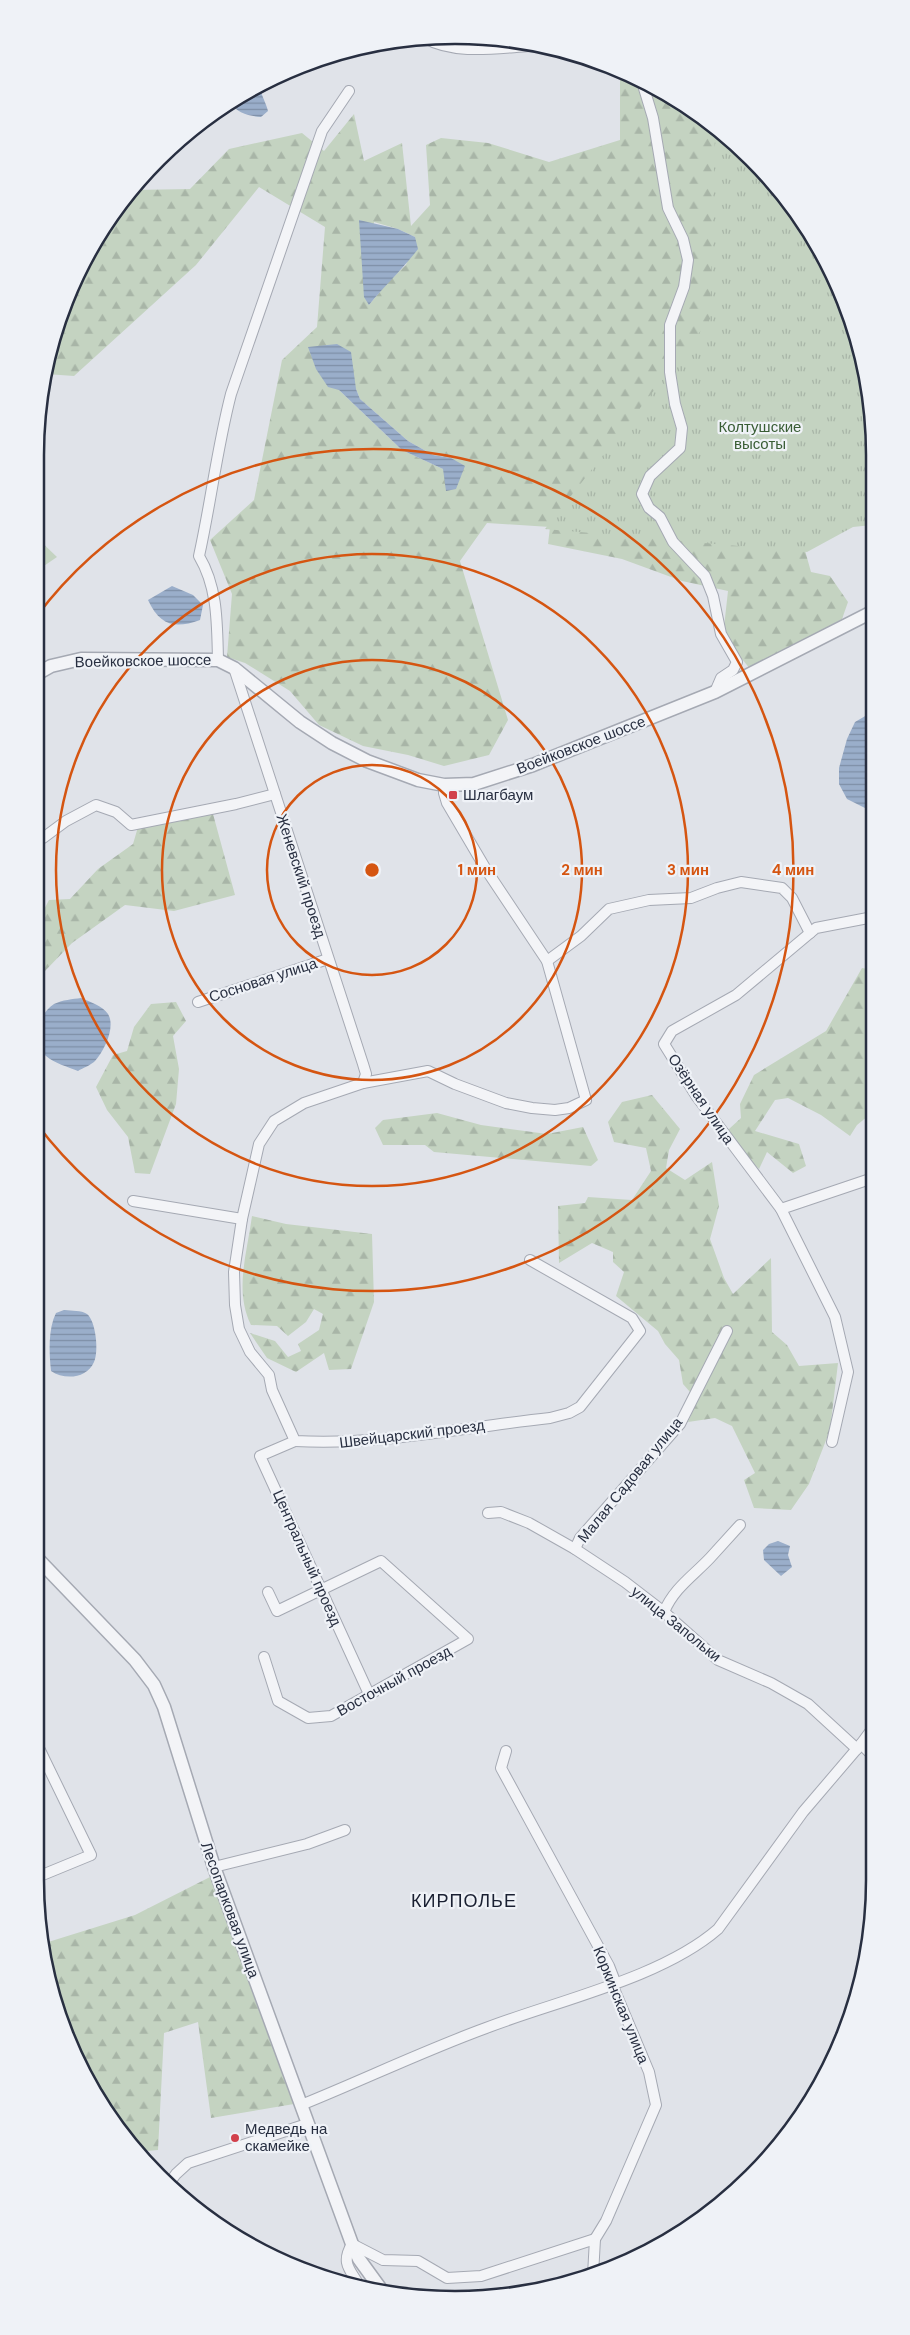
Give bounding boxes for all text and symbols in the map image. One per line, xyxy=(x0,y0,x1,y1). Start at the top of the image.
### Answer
park label: Колтушские высоты xyxy=(719,417,801,454)
street label: Воейковское шоссе xyxy=(75,650,211,672)
street label: Воейковское шоссе xyxy=(514,711,648,779)
place label: Шлагбаум xyxy=(463,785,533,805)
marker: Шлагбаум xyxy=(447,789,459,801)
street label: Женевский проезд xyxy=(271,811,331,941)
text: 1 мин xyxy=(458,860,496,880)
text: 2 мин xyxy=(561,860,603,880)
text: 3 мин xyxy=(667,860,709,880)
text: 4 мин xyxy=(772,860,814,880)
centre of rings xyxy=(363,861,381,879)
street label: Сосновая улица xyxy=(206,953,320,1007)
street label: Озёрная улица xyxy=(663,1050,739,1149)
street label: Малая Садовая улица xyxy=(573,1413,687,1547)
street label: Швейцарский проезд xyxy=(338,1415,486,1453)
street label: Центральный проезд xyxy=(268,1487,346,1630)
street label: улица Запольки xyxy=(627,1582,725,1666)
street label: Восточный проезд xyxy=(333,1641,455,1721)
street label: Лесопарковая улица xyxy=(196,1839,264,1981)
district label: КИРПОЛЬЕ xyxy=(411,1889,517,1913)
street label: Коркинская улица xyxy=(588,1943,654,2067)
place label: Медведь на скамейке xyxy=(245,2119,328,2156)
marker: Медведь на скамейке xyxy=(229,2132,241,2144)

